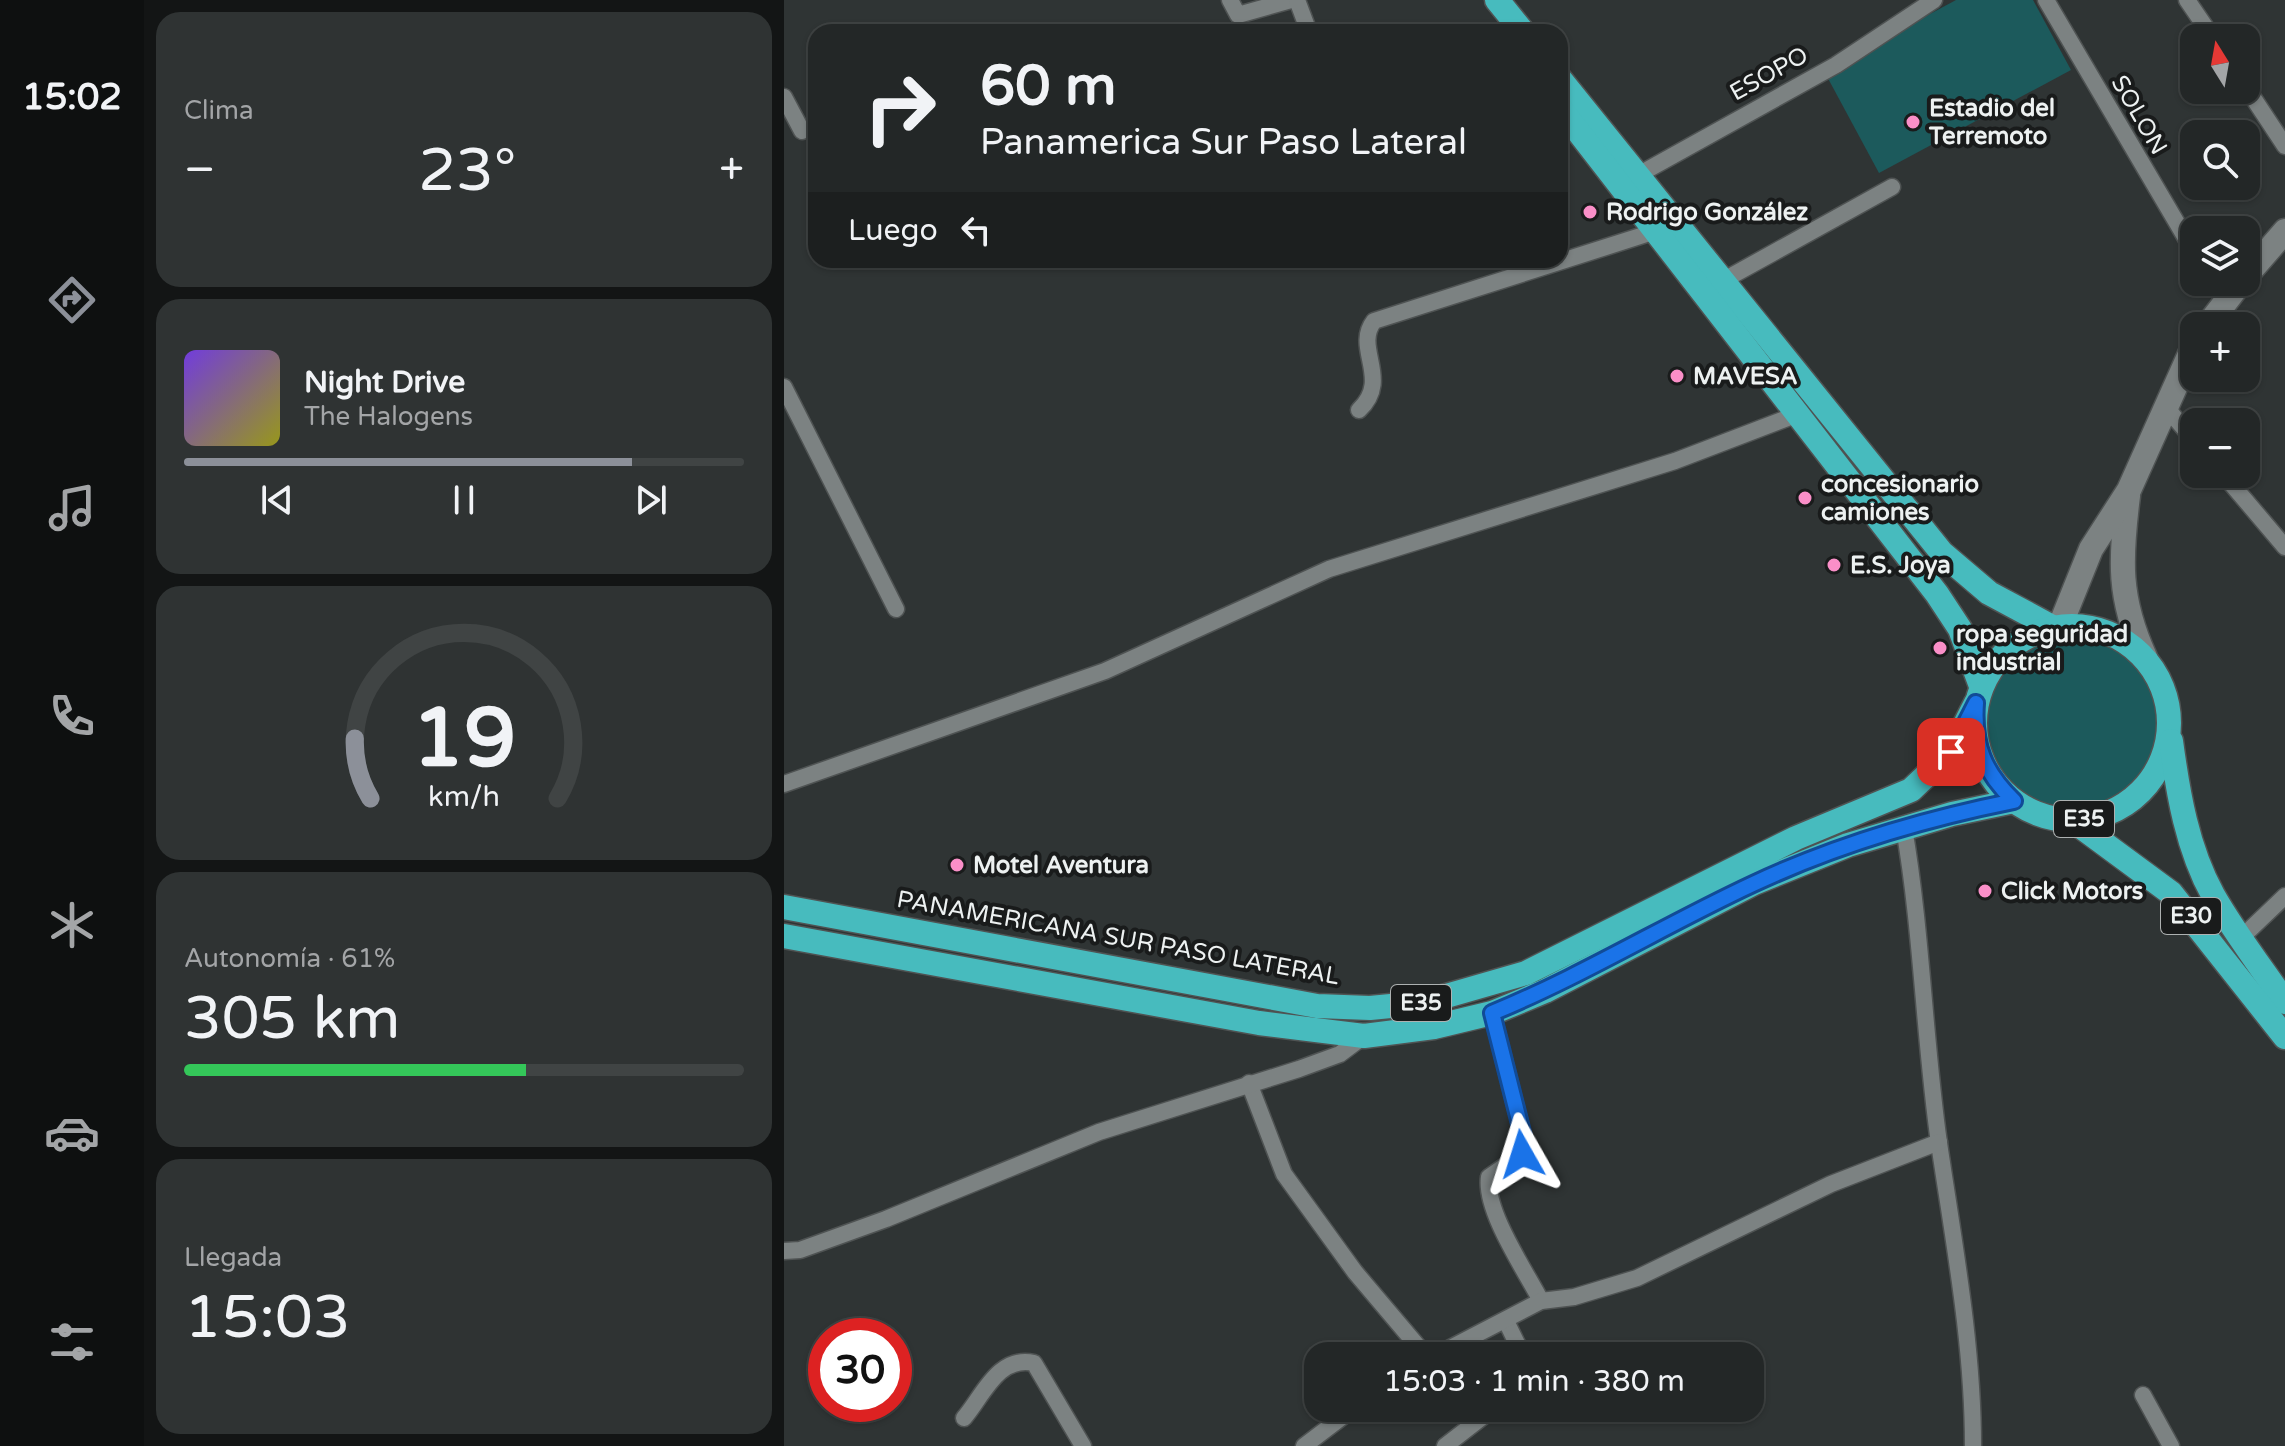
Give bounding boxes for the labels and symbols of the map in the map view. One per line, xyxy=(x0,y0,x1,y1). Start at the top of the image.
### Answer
north arrow xyxy=(2180,24,2260,104)
street label: ESOPO xyxy=(1725,41,1813,107)
street label: SOLON xyxy=(2105,70,2173,160)
place label: Estadio del Terremoto xyxy=(1928,94,2055,151)
marker: Estadio del Terremoto xyxy=(1904,113,1922,131)
place label: Rodrigo González xyxy=(1606,198,1808,227)
marker: Rodrigo González xyxy=(1581,203,1599,221)
place label: MAVESA xyxy=(1693,362,1798,391)
marker: MAVESA xyxy=(1668,367,1686,385)
place label: concesionario camiones xyxy=(1821,470,1979,527)
marker: concesionario camiones xyxy=(1796,489,1814,507)
place label: E.S. Joya xyxy=(1850,551,1951,580)
marker: E.S. Joya xyxy=(1825,556,1843,574)
place label: ropa seguridad industrial xyxy=(1956,620,2128,677)
marker: ropa seguridad industrial xyxy=(1931,639,1949,657)
pin xyxy=(1917,718,1985,786)
road number: E35 xyxy=(2054,801,2114,837)
place label: Motel Aventura xyxy=(973,851,1149,880)
marker: Motel Aventura xyxy=(948,856,966,874)
place label: Click Motors xyxy=(2001,877,2143,906)
marker: Click Motors xyxy=(1976,882,1994,900)
street label: PANAMERICANA SUR PASO LATERAL xyxy=(894,885,1342,991)
road number: E30 xyxy=(2161,898,2221,934)
road number: E35 xyxy=(1391,985,1451,1021)
position arrow xyxy=(1480,1112,1564,1196)
speed limit sign: 30 xyxy=(808,1318,912,1422)

